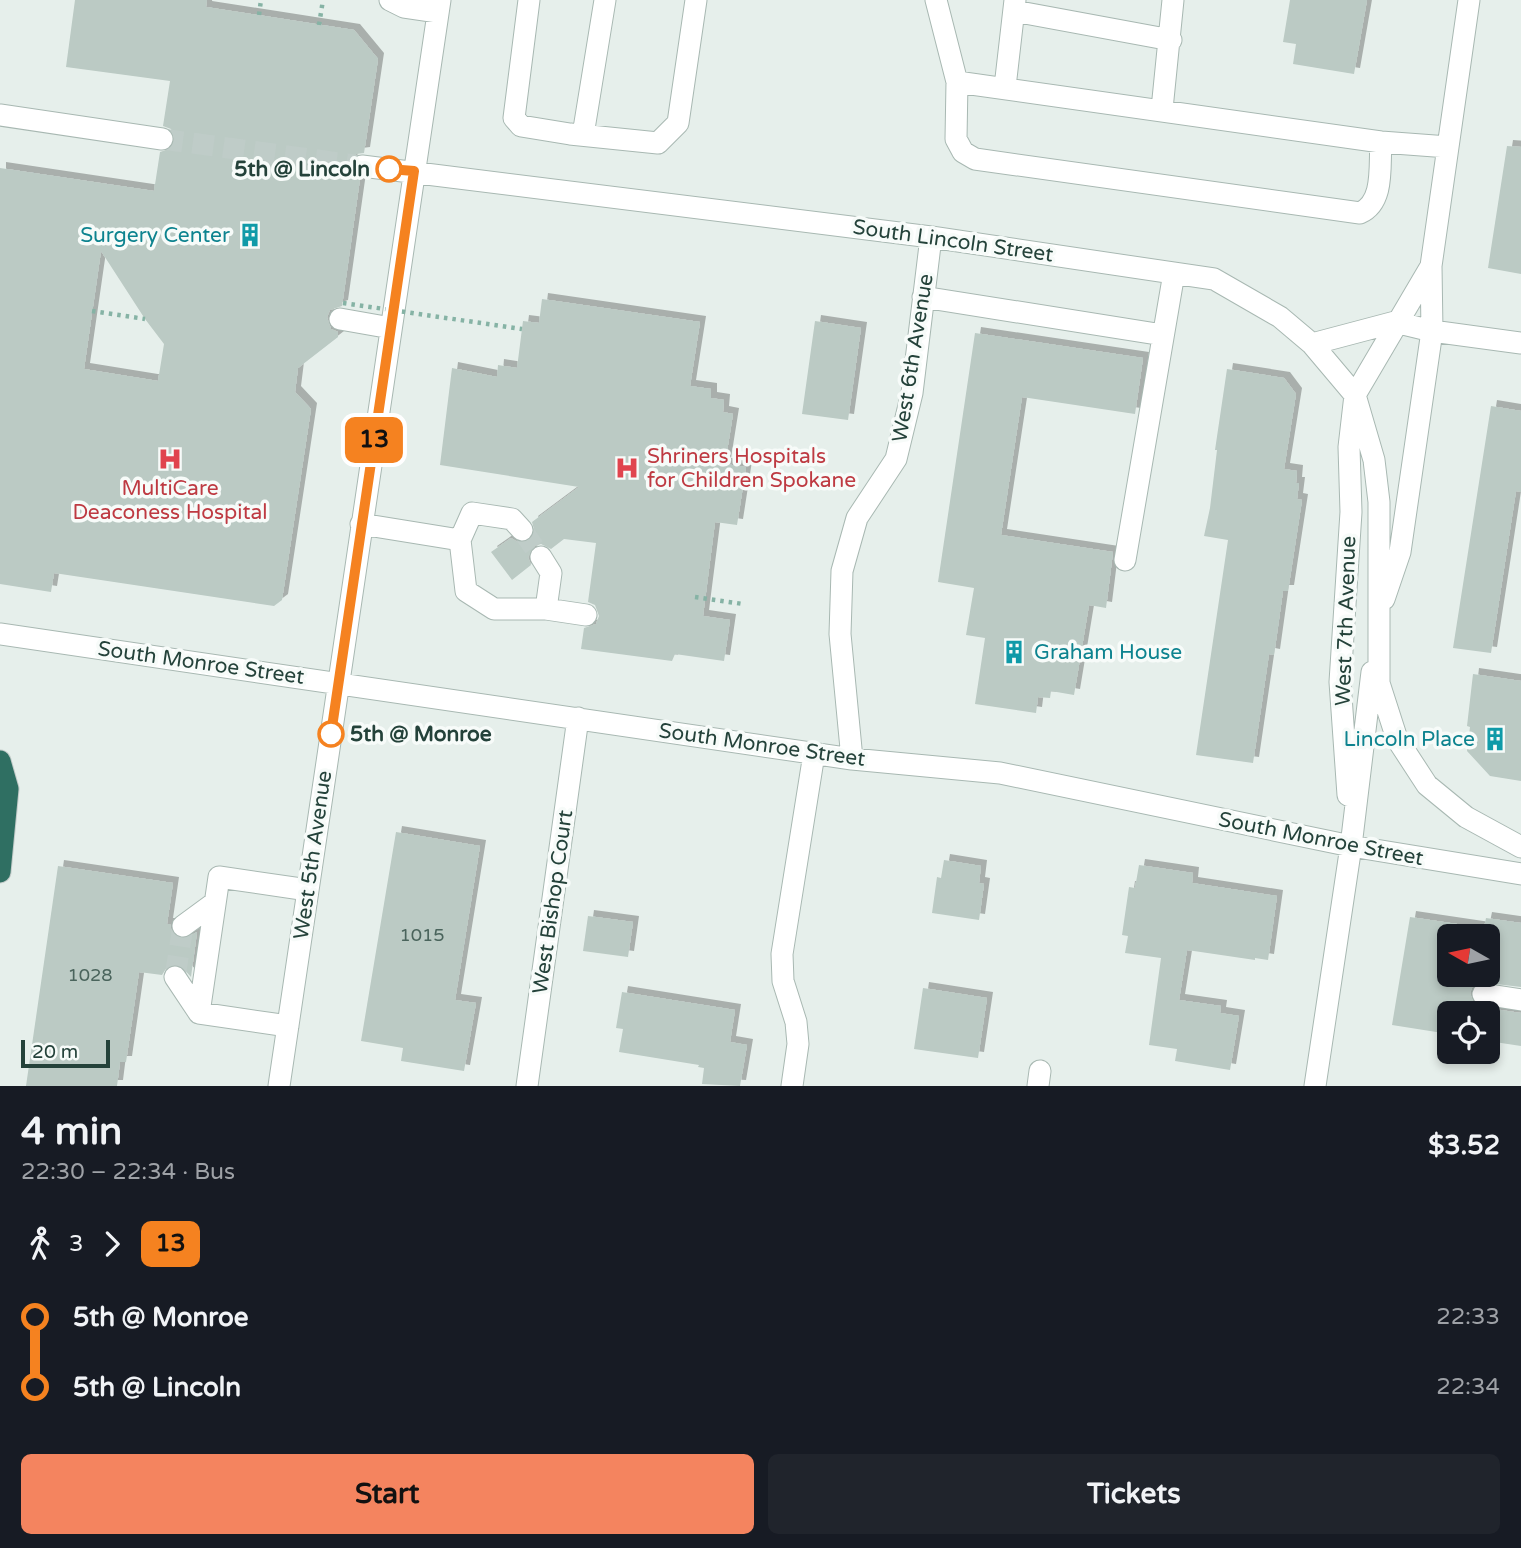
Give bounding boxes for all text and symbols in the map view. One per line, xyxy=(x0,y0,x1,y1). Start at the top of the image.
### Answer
marker: 5th @ Lincoln xyxy=(376,156,402,182)
place label: 5th @ Lincoln xyxy=(234,157,370,182)
street label: South Lincoln Street xyxy=(851,215,1055,267)
building icon: Surgery Center xyxy=(236,221,264,249)
place label: Surgery Center xyxy=(80,223,230,248)
street label: West 6th Avenue xyxy=(887,272,939,444)
line badge: 13 xyxy=(342,417,406,463)
text: 13 xyxy=(359,425,389,454)
place label: Shriners Hospitals for Children Spokane xyxy=(647,444,856,493)
hospital icon: MultiCare Deaconess Hospital xyxy=(156,445,184,473)
hospital icon: Shriners Hospitals for Children Spokane xyxy=(613,454,641,482)
place label: MultiCare Deaconess Hospital xyxy=(72,476,268,525)
street label: West 7th Avenue xyxy=(1331,535,1361,707)
street label: South Monroe Street xyxy=(96,636,306,690)
building icon: Graham House xyxy=(1000,638,1028,666)
place label: Graham House xyxy=(1034,640,1182,665)
street label: South Monroe Street xyxy=(657,718,867,772)
marker: 5th @ Monroe xyxy=(318,721,344,747)
place label: 5th @ Monroe xyxy=(350,722,492,747)
building icon: Lincoln Place xyxy=(1481,725,1509,753)
place label: Lincoln Place xyxy=(1344,727,1475,752)
street label: West 5th Avenue xyxy=(289,769,337,941)
street label: South Monroe Street xyxy=(1216,807,1426,871)
street label: West Bishop Court xyxy=(528,808,578,996)
house number: 1015 xyxy=(399,924,445,946)
north arrow xyxy=(1437,924,1500,987)
map controls xyxy=(1437,924,1500,1064)
house number: 1028 xyxy=(67,964,113,986)
button: locate xyxy=(1437,1001,1500,1064)
scale bar xyxy=(21,1037,110,1069)
text: 20 m xyxy=(32,1041,78,1063)
text: 4 min xyxy=(21,1109,122,1155)
text: $3.52 xyxy=(1428,1130,1500,1161)
text: 22:30 – 22:34 · Bus xyxy=(21,1158,235,1186)
icon: walk xyxy=(21,1225,59,1263)
icon: forward xyxy=(93,1225,131,1263)
text: 13 xyxy=(155,1229,186,1258)
text: 3 xyxy=(69,1230,83,1258)
text: 5th @ Monroe xyxy=(73,1302,248,1333)
text: 22:33 xyxy=(1436,1303,1500,1331)
text: 5th @ Lincoln xyxy=(73,1372,241,1403)
text: 22:34 xyxy=(1436,1373,1500,1401)
button: Start xyxy=(21,1454,754,1534)
button: Tickets xyxy=(768,1454,1500,1534)

